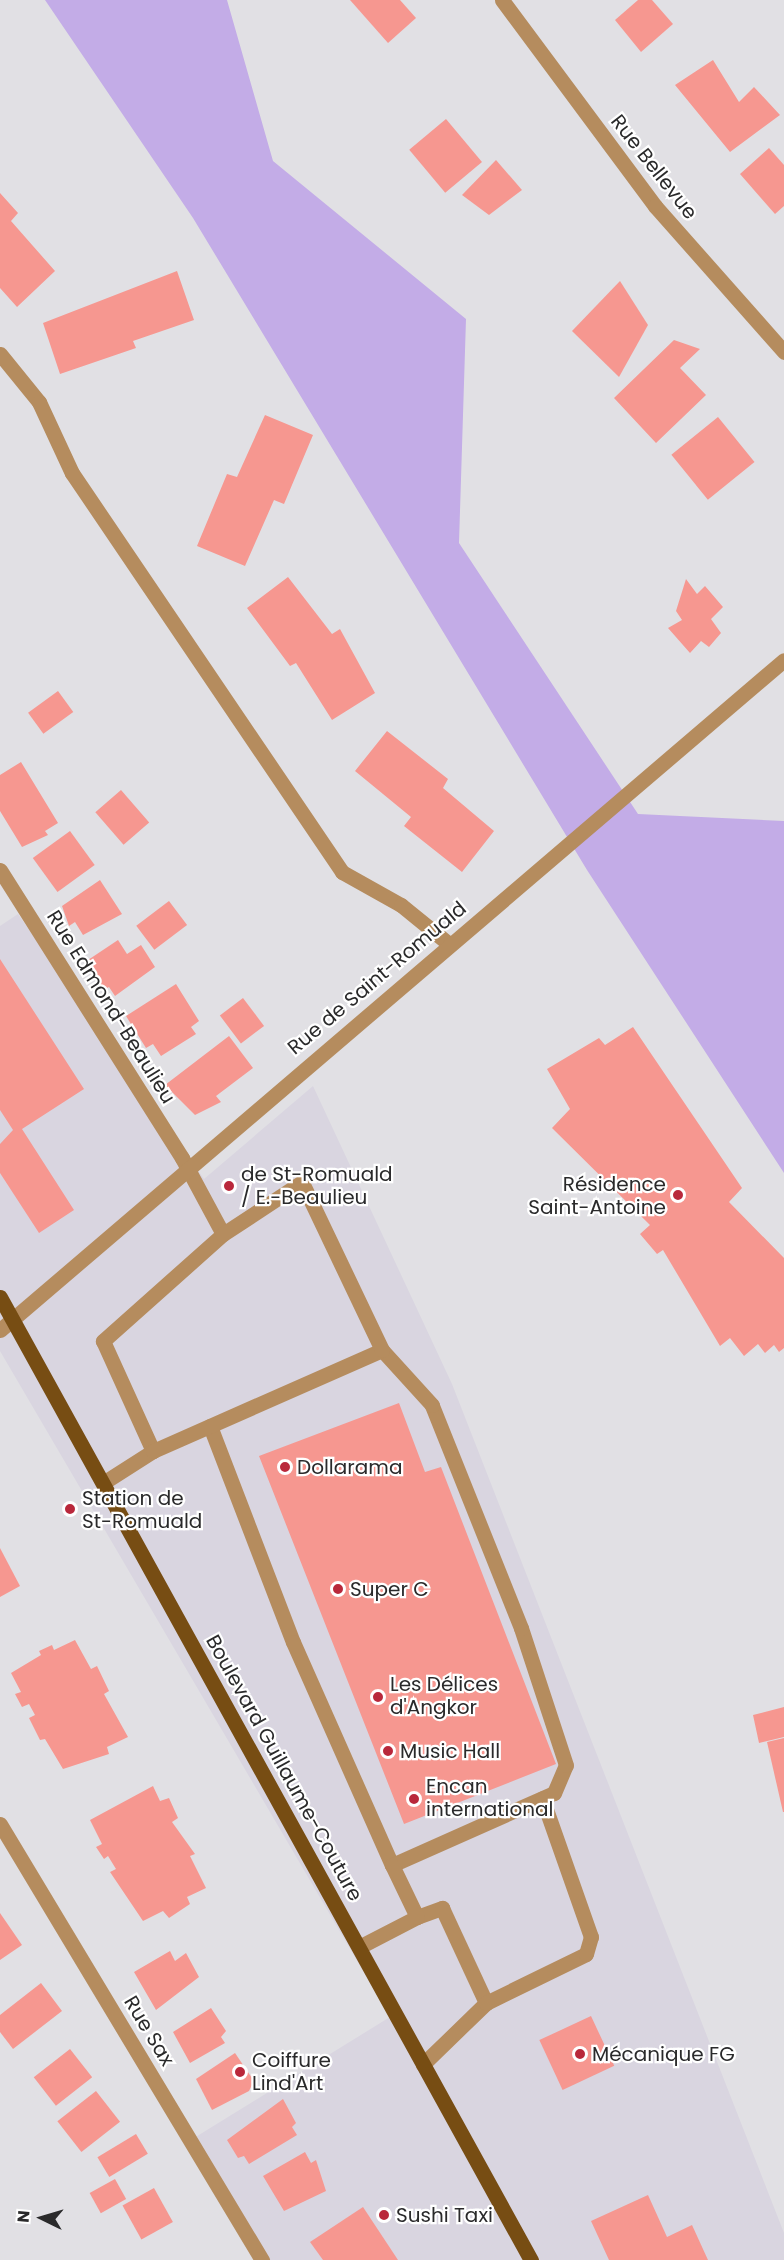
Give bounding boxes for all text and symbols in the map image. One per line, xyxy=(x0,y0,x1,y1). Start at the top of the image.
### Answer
street label: Rue Bellevue xyxy=(606,110,702,224)
street label: Rue de Saint-Romuald xyxy=(283,896,471,1060)
street label: Rue Edmond-Beaulieu xyxy=(42,906,180,1108)
place label: de St-Romuald / E.-Beaulieu xyxy=(241,1162,393,1209)
place label: Résidence Saint-Antoine xyxy=(528,1172,666,1219)
marker: de St-Romuald / E.-Beaulieu xyxy=(222,1179,236,1193)
marker: Résidence Saint-Antoine xyxy=(671,1188,685,1202)
place label: Dollarama xyxy=(297,1455,402,1479)
marker: Dollarama xyxy=(278,1460,292,1474)
place label: Station de St-Romuald xyxy=(82,1486,202,1533)
marker: Station de St-Romuald xyxy=(63,1502,77,1516)
place label: Super C xyxy=(350,1577,429,1601)
marker: Super C xyxy=(331,1582,345,1596)
street label: Boulevard Guillaume-Couture xyxy=(201,1631,367,1905)
place label: Les Délices d'Angkor xyxy=(390,1673,498,1720)
marker: Les Délices d'Angkor xyxy=(371,1690,385,1704)
place label: Music Hall xyxy=(400,1739,500,1763)
marker: Music Hall xyxy=(381,1744,395,1758)
place label: Encan international xyxy=(426,1775,553,1822)
marker: Encan international xyxy=(407,1792,421,1806)
street label: Rue Sax xyxy=(119,1992,179,2070)
place label: Mécanique FG xyxy=(592,2042,735,2066)
marker: Mécanique FG xyxy=(573,2047,587,2061)
place label: Coiffure Lind'Art xyxy=(252,2048,331,2095)
marker: Coiffure Lind'Art xyxy=(233,2065,247,2079)
north arrow xyxy=(12,2188,72,2248)
place label: Sushi Taxi xyxy=(396,2203,493,2227)
marker: Sushi Taxi xyxy=(377,2208,391,2222)
text: N xyxy=(12,2209,36,2223)

